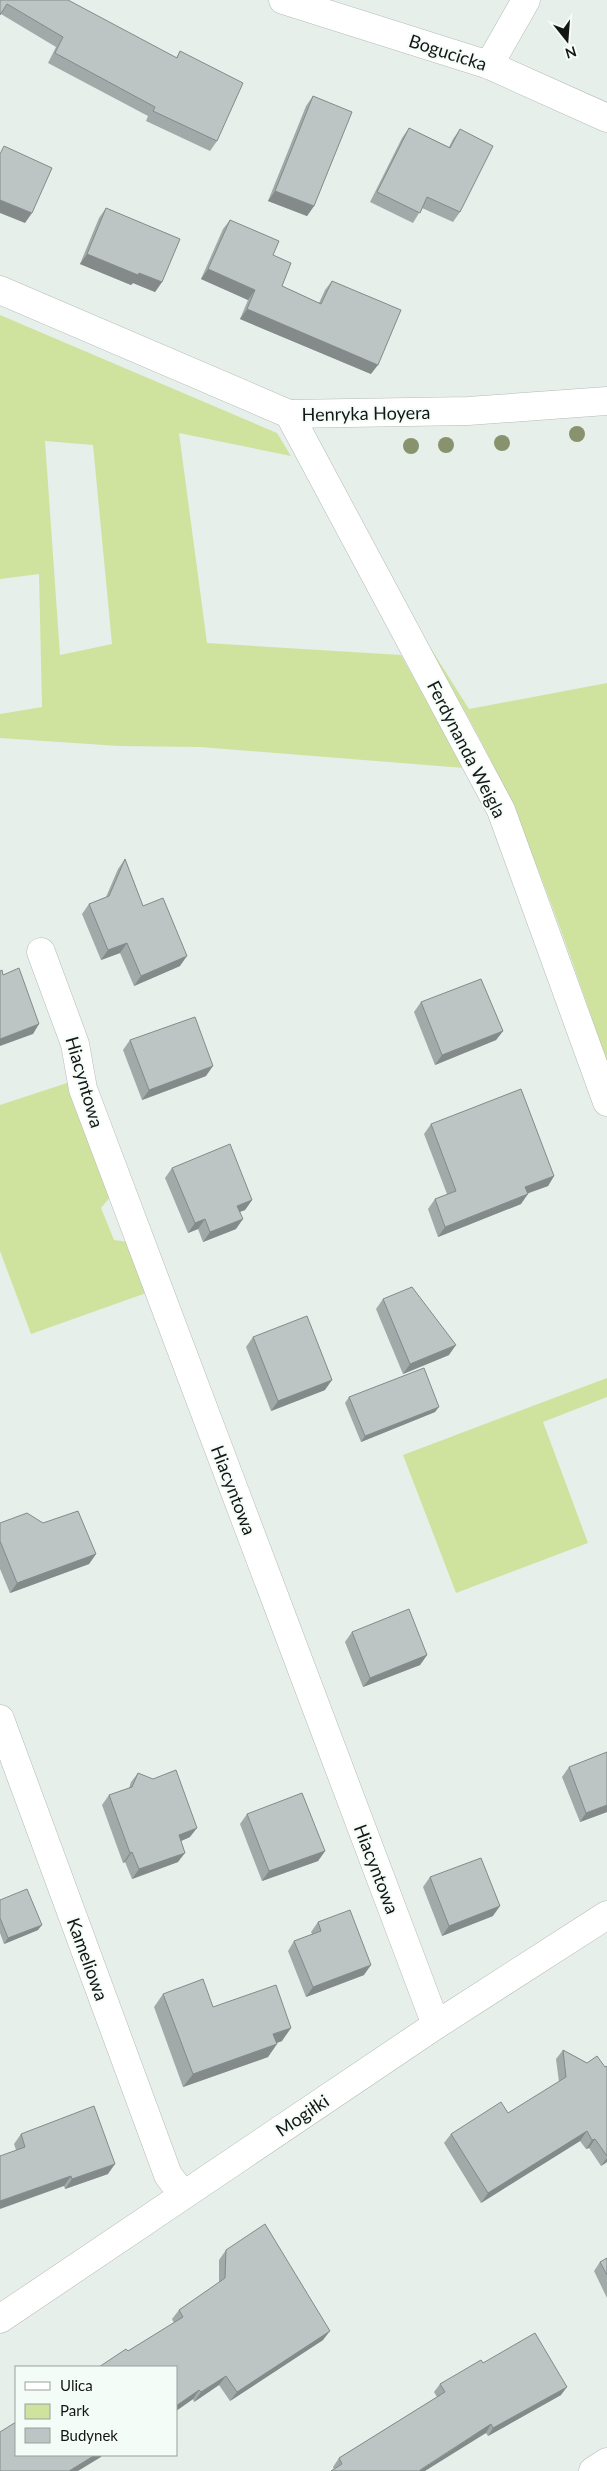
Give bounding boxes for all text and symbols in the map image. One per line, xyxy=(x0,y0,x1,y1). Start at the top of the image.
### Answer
north arrow xyxy=(542,15,592,65)
street label: Bogucicka xyxy=(406,29,490,75)
text: N xyxy=(563,43,579,63)
street label: Henryka Hoyera xyxy=(301,401,431,425)
street label: Ferdynanda Weigla xyxy=(423,677,511,821)
street label: Hiacyntowa xyxy=(61,1034,109,1130)
street label: Hiacyntowa xyxy=(207,1442,261,1538)
street label: Hiacyntowa xyxy=(350,1821,404,1917)
street label: Kameliowa xyxy=(63,1914,113,2004)
street label: Mogiłki xyxy=(271,2089,333,2141)
legend xyxy=(15,2366,178,2456)
text: Ulica xyxy=(60,2376,93,2394)
text: Park xyxy=(60,2401,90,2419)
text: Budynek xyxy=(60,2426,118,2444)

